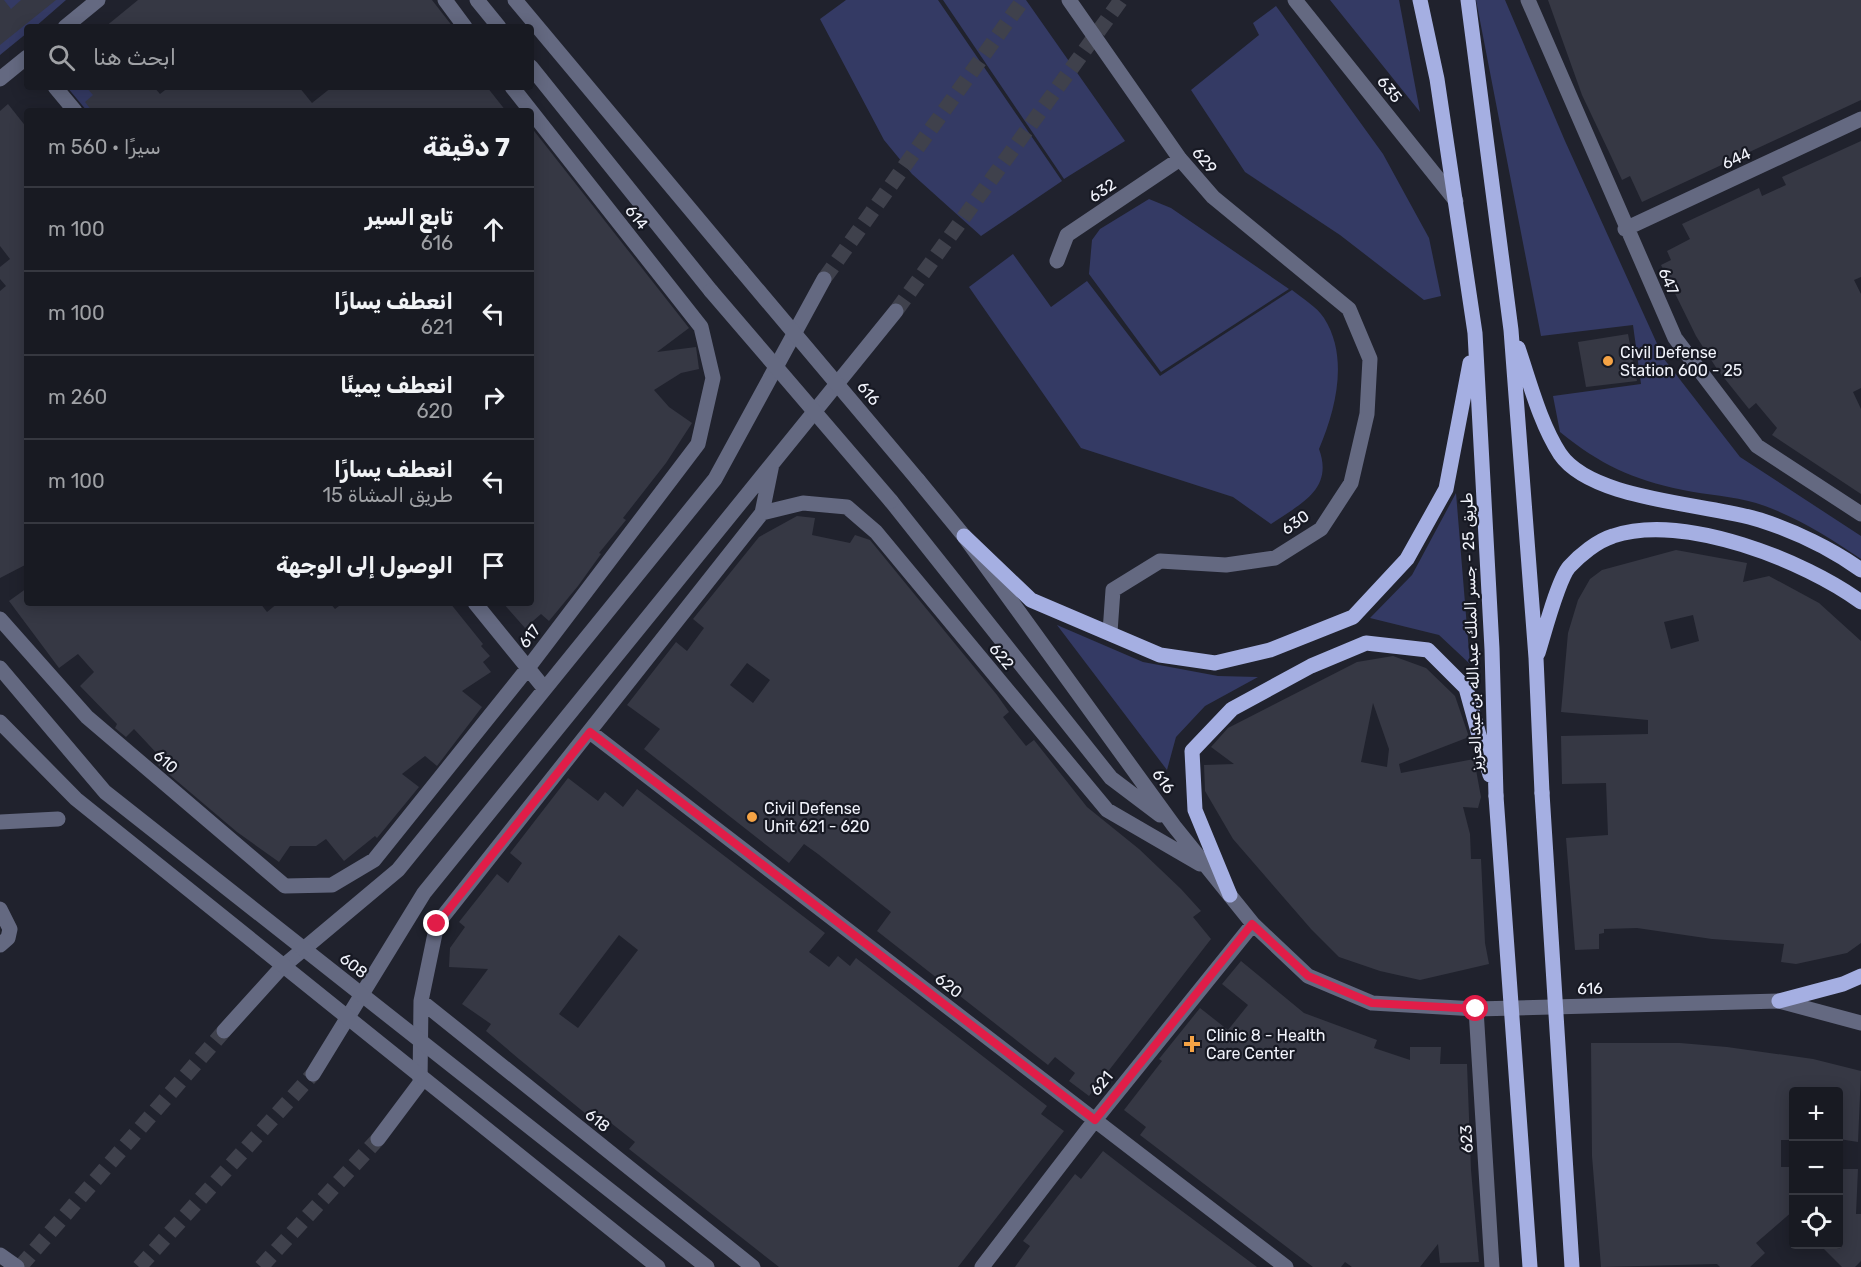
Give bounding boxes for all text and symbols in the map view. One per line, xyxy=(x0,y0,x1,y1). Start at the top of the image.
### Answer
search box xyxy=(24,24,534,90)
icon: search xyxy=(45,41,78,74)
text: ابحث هنا xyxy=(93,44,176,71)
street label: 635 xyxy=(1373,72,1406,106)
text: 7 دقيقة xyxy=(423,132,510,163)
text: سيرًا · 560 m xyxy=(48,135,161,159)
street label: 629 xyxy=(1188,143,1221,177)
street label: 644 xyxy=(1719,144,1754,173)
street label: 632 xyxy=(1085,175,1119,206)
street label: 614 xyxy=(621,201,652,233)
text: تابع السير xyxy=(365,204,453,231)
icon: ahead xyxy=(477,213,510,246)
text: 100 m xyxy=(48,217,105,241)
text: 616 xyxy=(421,231,453,255)
street label: 647 xyxy=(1654,265,1683,298)
text: انعطف يسارًا xyxy=(334,288,453,315)
icon: left xyxy=(477,297,510,330)
text: 100 m xyxy=(48,301,105,325)
text: 621 xyxy=(421,315,453,339)
place label: Civil Defense Station 600 - 25 xyxy=(1620,343,1742,380)
marker: Civil Defense Station 600 - 25 xyxy=(1601,354,1615,368)
text: انعطف يمينًا xyxy=(340,372,453,399)
street label: 616 xyxy=(853,377,884,410)
icon: right xyxy=(477,381,510,414)
text: 260 m xyxy=(48,385,107,409)
text: 620 xyxy=(417,399,453,423)
text: انعطف يسارًا xyxy=(334,456,453,483)
icon: left xyxy=(477,465,510,498)
text: 100 m xyxy=(48,469,105,493)
text: طريق المشاة 15 xyxy=(322,483,453,507)
street label: طريق 25 - جسر الملك عبدالله بن عبدالعزيز xyxy=(1457,492,1487,773)
street label: 630 xyxy=(1278,506,1313,539)
icon: arrive xyxy=(477,549,510,582)
text: الوصول إلى الوجهة xyxy=(276,552,453,579)
street label: 617 xyxy=(514,621,544,652)
street label: 622 xyxy=(985,639,1018,673)
street label: 610 xyxy=(150,746,182,777)
street label: 616 xyxy=(1148,765,1179,798)
place label: Civil Defense Unit 621 - 620 xyxy=(764,799,870,836)
marker: Civil Defense Unit 621 - 620 xyxy=(745,810,759,824)
route end xyxy=(423,910,449,936)
street label: 608 xyxy=(336,949,371,982)
street label: 620 xyxy=(931,969,966,1002)
street label: 616 xyxy=(1577,979,1603,998)
route start xyxy=(1462,995,1488,1021)
place label: Clinic 8 - Health Care Center xyxy=(1206,1026,1326,1063)
marker: Clinic 8 - Health Care Center xyxy=(1183,1035,1201,1053)
street label: 621 xyxy=(1086,1067,1117,1099)
map controls xyxy=(1789,1087,1843,1249)
button: + xyxy=(1789,1087,1843,1141)
street label: 618 xyxy=(581,1105,614,1136)
street label: 623 xyxy=(1456,1124,1477,1154)
button: − xyxy=(1789,1141,1843,1195)
button: locate xyxy=(1789,1195,1843,1249)

